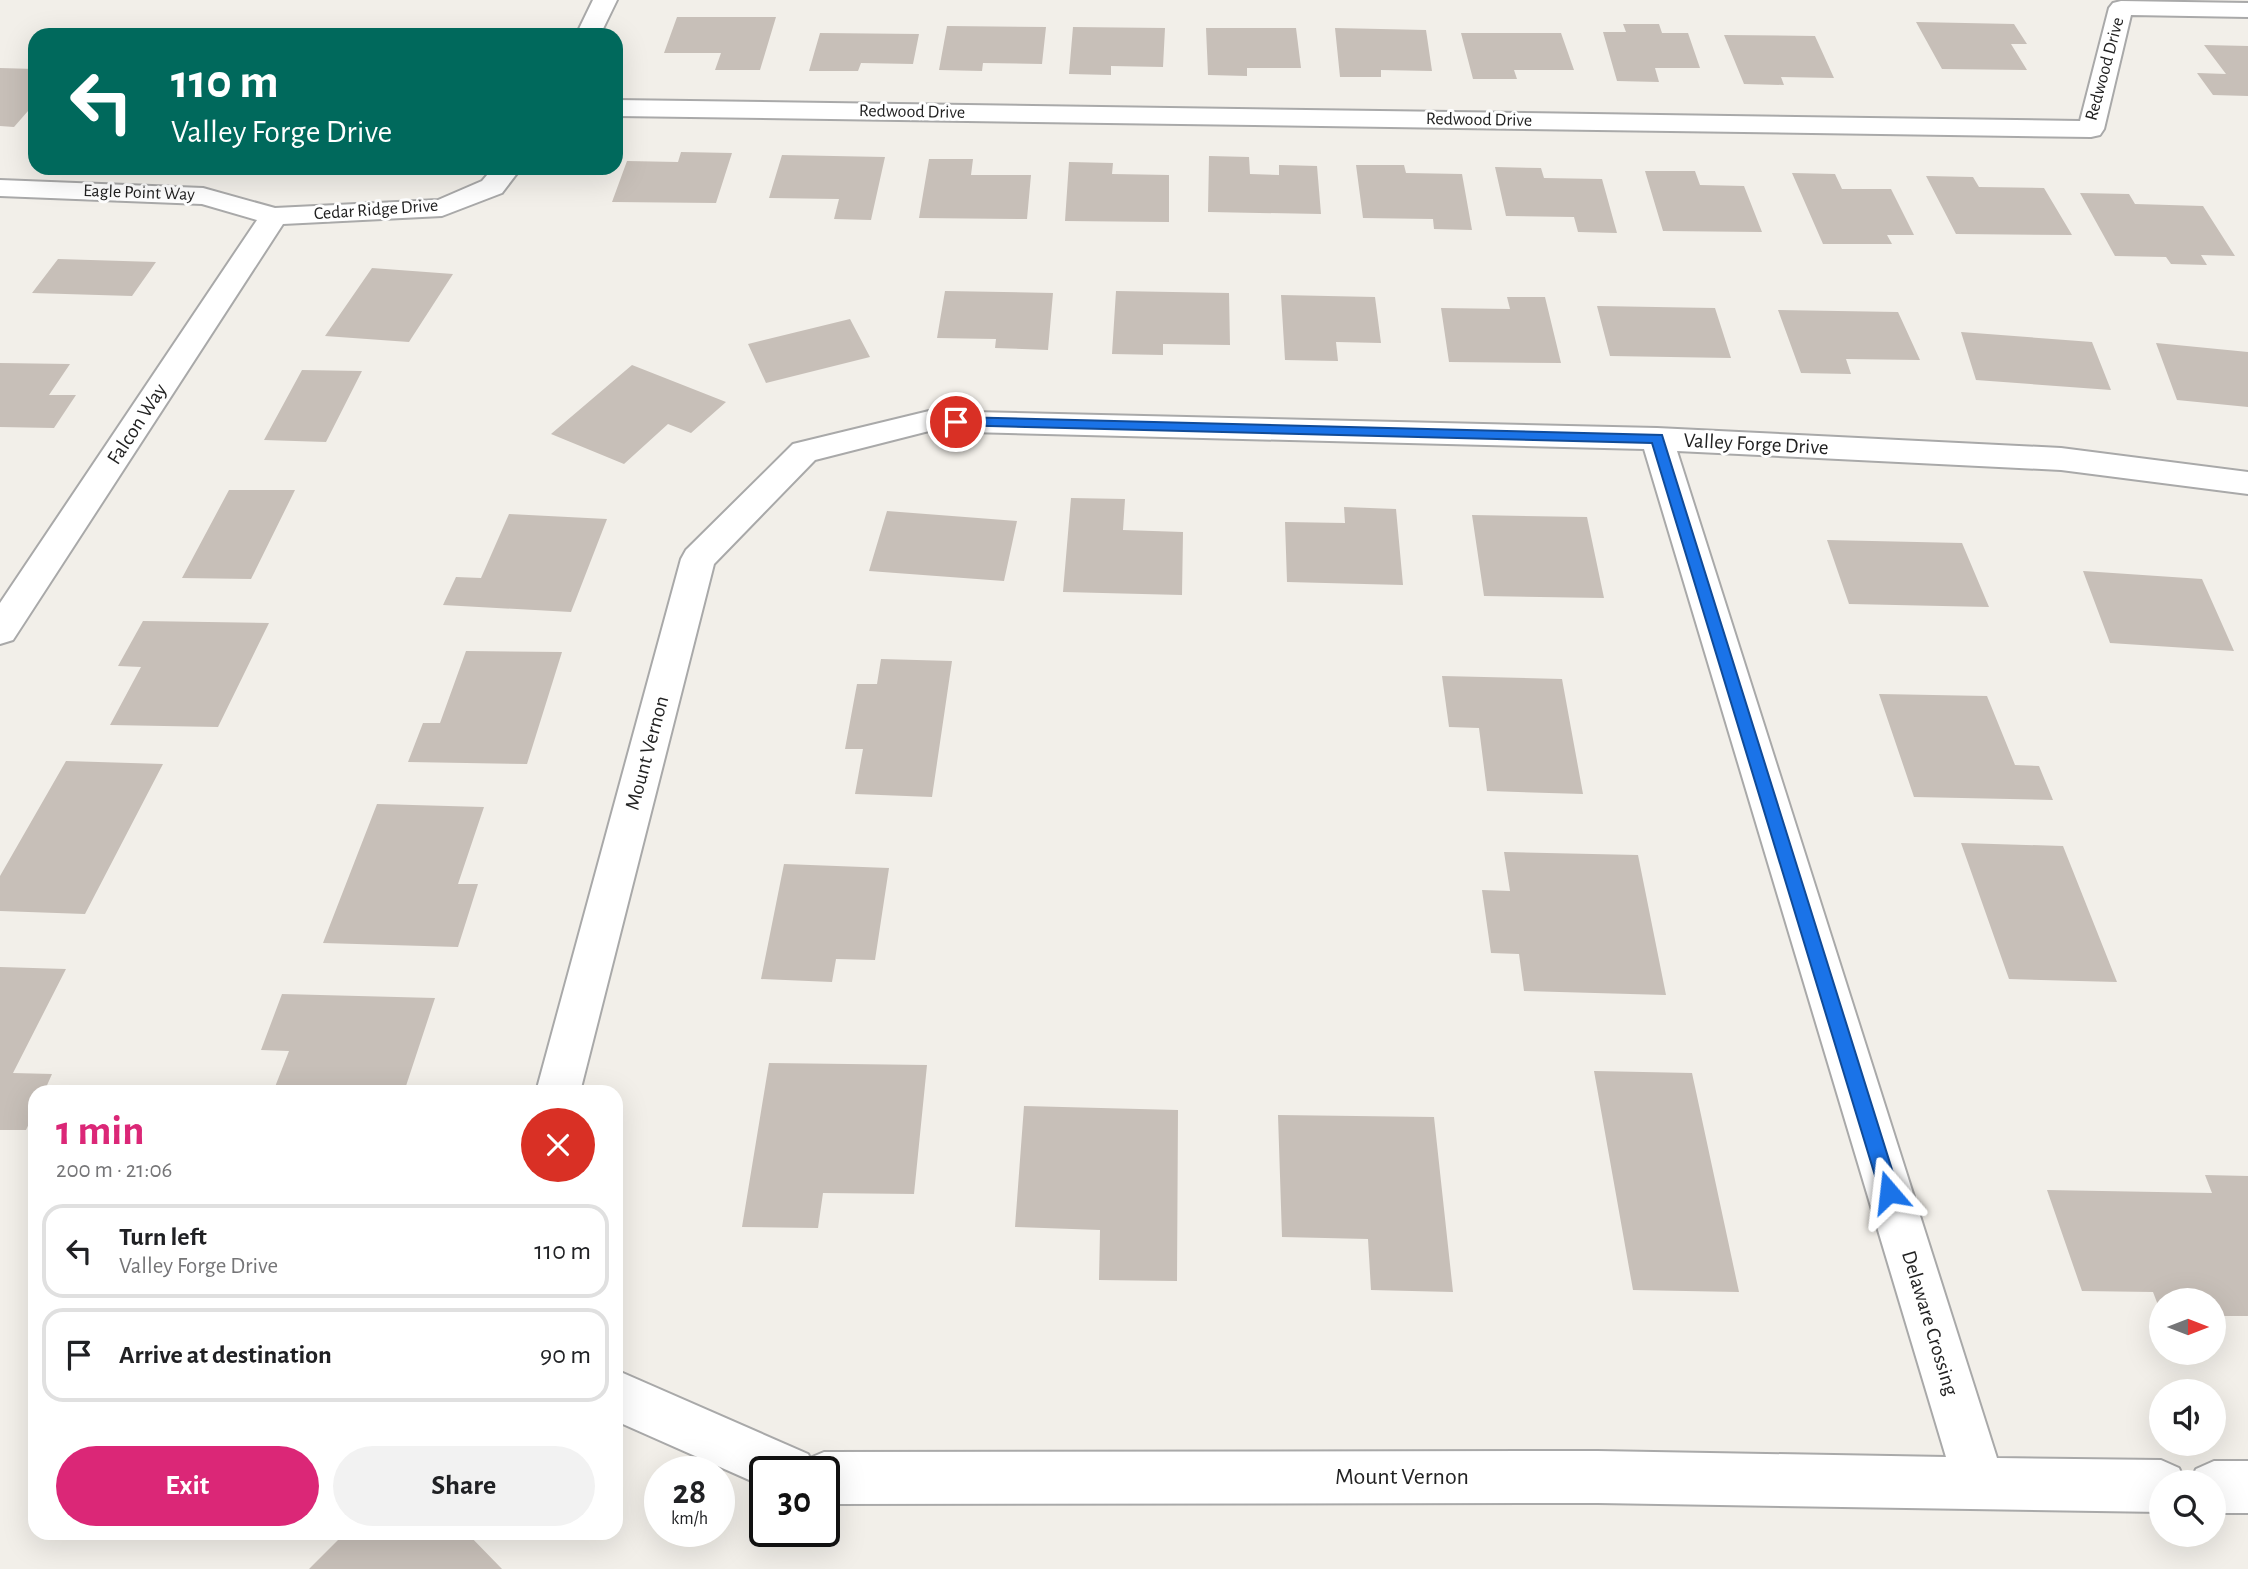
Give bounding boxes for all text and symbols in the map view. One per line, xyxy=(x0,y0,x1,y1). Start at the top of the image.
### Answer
street label: Redwood Drive xyxy=(2083,15,2127,123)
icon: left xyxy=(56,56,147,147)
text: 110 m xyxy=(171,58,279,107)
street label: Redwood Drive xyxy=(859,102,965,122)
street label: Redwood Drive xyxy=(1426,110,1532,130)
text: Valley Forge Drive xyxy=(171,116,392,148)
street label: Eagle Point Way xyxy=(83,182,195,204)
street label: Cedar Ridge Drive xyxy=(313,197,439,223)
street label: Falcon Way xyxy=(103,380,171,468)
pin xyxy=(926,392,986,452)
icon: arrive xyxy=(937,403,975,441)
street label: Valley Forge Drive xyxy=(1683,430,1829,458)
street label: Mount Vernon xyxy=(622,694,672,812)
button: close xyxy=(521,1108,595,1182)
text: 1 min xyxy=(56,1110,145,1152)
position arrow xyxy=(1852,1155,1926,1229)
text: 200 m · 21:06 xyxy=(56,1159,172,1182)
text: Turn left xyxy=(119,1224,207,1250)
icon: left xyxy=(60,1232,98,1270)
text: 110 m xyxy=(534,1238,591,1264)
street label: Delaware Crossing xyxy=(1898,1248,1962,1399)
text: Valley Forge Drive xyxy=(119,1255,278,1278)
north arrow xyxy=(2149,1288,2226,1365)
map controls xyxy=(2149,1288,2226,1547)
icon: arrive xyxy=(60,1336,98,1374)
text: Arrive at destination xyxy=(119,1342,332,1368)
text: 90 m xyxy=(540,1342,591,1368)
button: sound xyxy=(2149,1379,2226,1456)
button: Exit xyxy=(56,1446,319,1526)
button: Share xyxy=(333,1446,595,1526)
speed limit sign: 30 xyxy=(749,1456,840,1547)
street label: Mount Vernon xyxy=(1335,1465,1469,1489)
button: search xyxy=(2149,1470,2226,1547)
text: 28 xyxy=(673,1475,706,1510)
text: km/h xyxy=(671,1510,708,1528)

